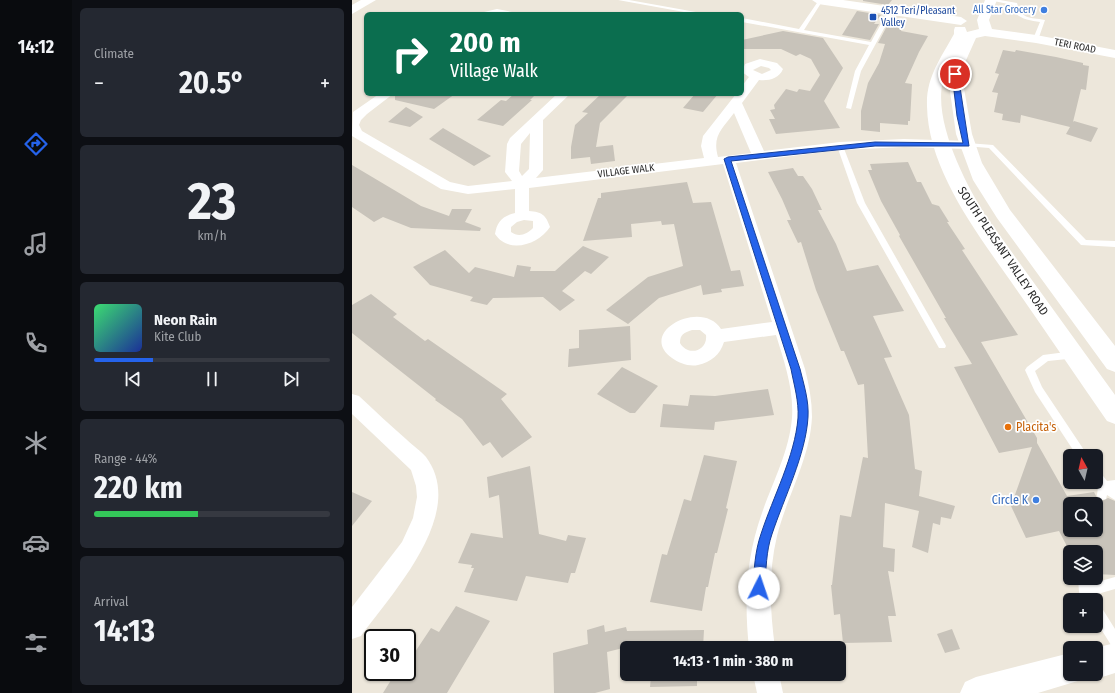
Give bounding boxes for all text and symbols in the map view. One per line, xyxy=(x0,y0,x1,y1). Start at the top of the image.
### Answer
place label: All Star Grocery xyxy=(973,4,1037,16)
place label: 4512 Teri/Pleasant Valley xyxy=(881,5,956,29)
marker: All Star Grocery xyxy=(1039,5,1049,15)
marker: 4512 Teri/Pleasant Valley xyxy=(868,12,878,22)
text: 200 m xyxy=(450,26,521,59)
icon: right xyxy=(384,28,436,80)
text: 14:12 xyxy=(18,36,54,58)
street label: TERI ROAD xyxy=(1053,36,1097,56)
text: Climate xyxy=(94,46,134,61)
pin xyxy=(938,57,972,91)
text: Village Walk xyxy=(450,60,538,82)
icon: arrive xyxy=(944,63,966,85)
text: 20.5° xyxy=(179,65,245,101)
text: − xyxy=(94,70,104,97)
text: + xyxy=(320,70,330,97)
icon: directions xyxy=(22,130,50,158)
street label: VILLAGE WALK xyxy=(597,161,656,180)
text: 23 xyxy=(188,170,236,233)
street label: SOUTH PLEASANT VALLEY ROAD xyxy=(955,184,1051,318)
text: km/h xyxy=(198,228,227,243)
icon: music xyxy=(22,230,50,258)
text: Neon Rain xyxy=(154,311,217,329)
icon: phone xyxy=(22,329,50,357)
text: Kite Club xyxy=(154,329,201,344)
icon: previous xyxy=(122,368,144,390)
icon: pause xyxy=(201,368,223,390)
icon: next xyxy=(280,368,302,390)
place label: Placita's xyxy=(1016,420,1056,434)
marker: Placita's xyxy=(1003,422,1013,432)
icon: climate xyxy=(22,429,50,457)
north arrow xyxy=(1063,449,1103,489)
map controls xyxy=(1063,449,1103,681)
text: Range · 44% xyxy=(94,451,157,466)
text: 220 km xyxy=(94,470,183,506)
place label: Circle K xyxy=(992,493,1029,507)
marker: Circle K xyxy=(1031,495,1041,505)
button: search xyxy=(1063,497,1103,537)
icon: car xyxy=(22,529,50,557)
button: layers xyxy=(1063,545,1103,585)
position arrow xyxy=(738,567,780,609)
button: + xyxy=(1063,593,1103,633)
text: Arrival xyxy=(94,594,128,609)
text: 14:13 xyxy=(94,613,155,649)
icon: filters xyxy=(22,629,50,657)
speed limit sign: 30 xyxy=(364,629,416,681)
button: − xyxy=(1063,641,1103,681)
text: 14:13 · 1 min · 380 m xyxy=(673,652,793,670)

